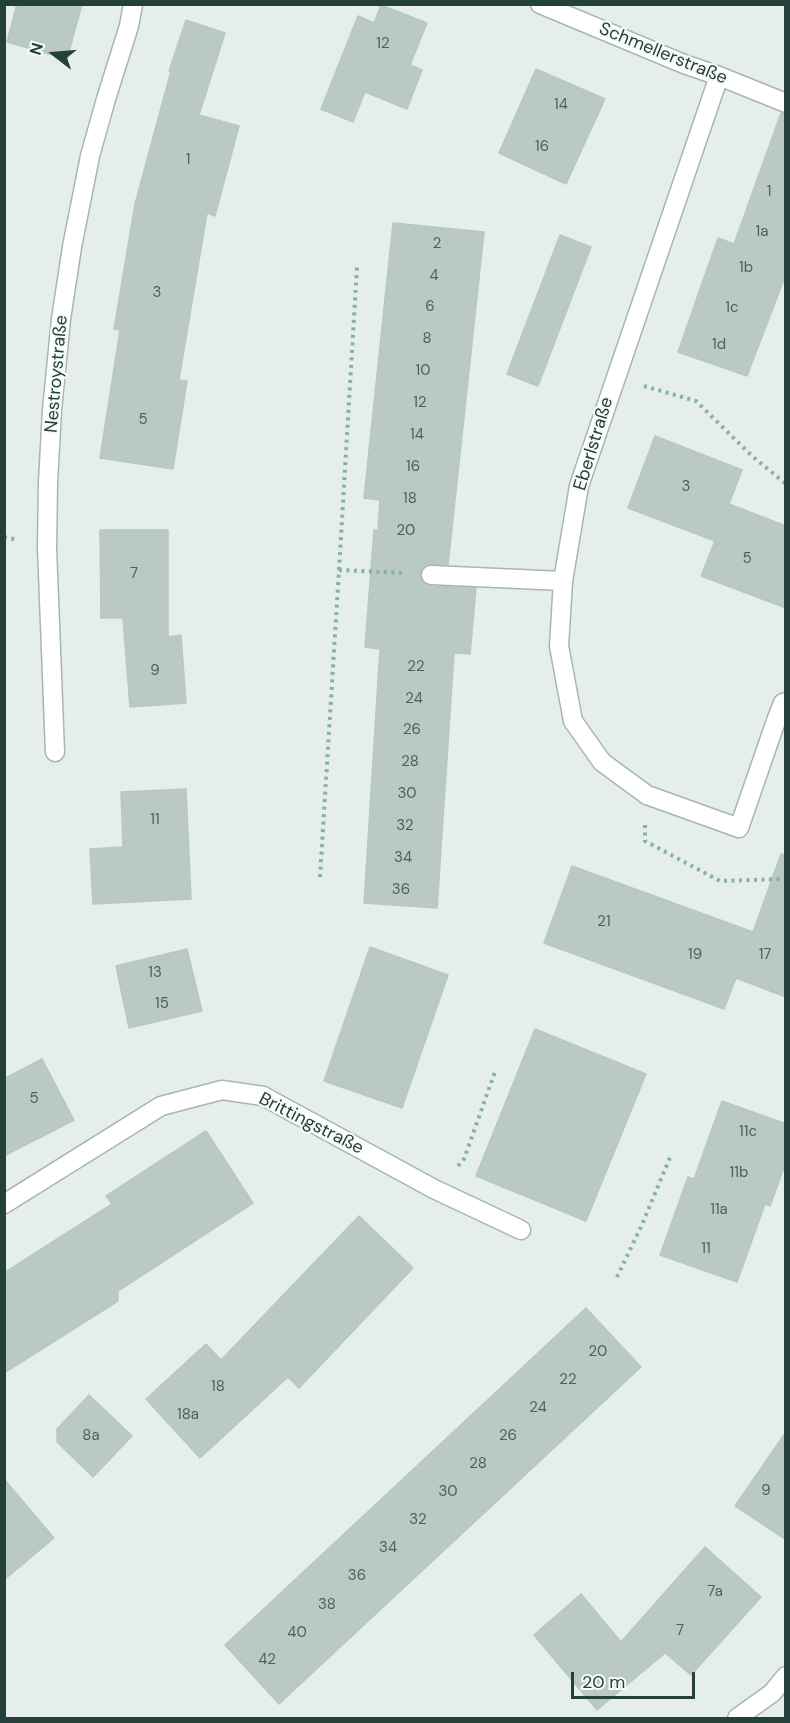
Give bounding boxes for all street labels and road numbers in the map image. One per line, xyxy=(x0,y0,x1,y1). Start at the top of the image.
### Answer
street label: Schmellerstraße xyxy=(596,18,730,90)
street label: Nestroystraße xyxy=(41,314,73,434)
street label: Eberlstraße xyxy=(570,395,618,493)
street label: Brittingstraße xyxy=(255,1088,367,1160)

